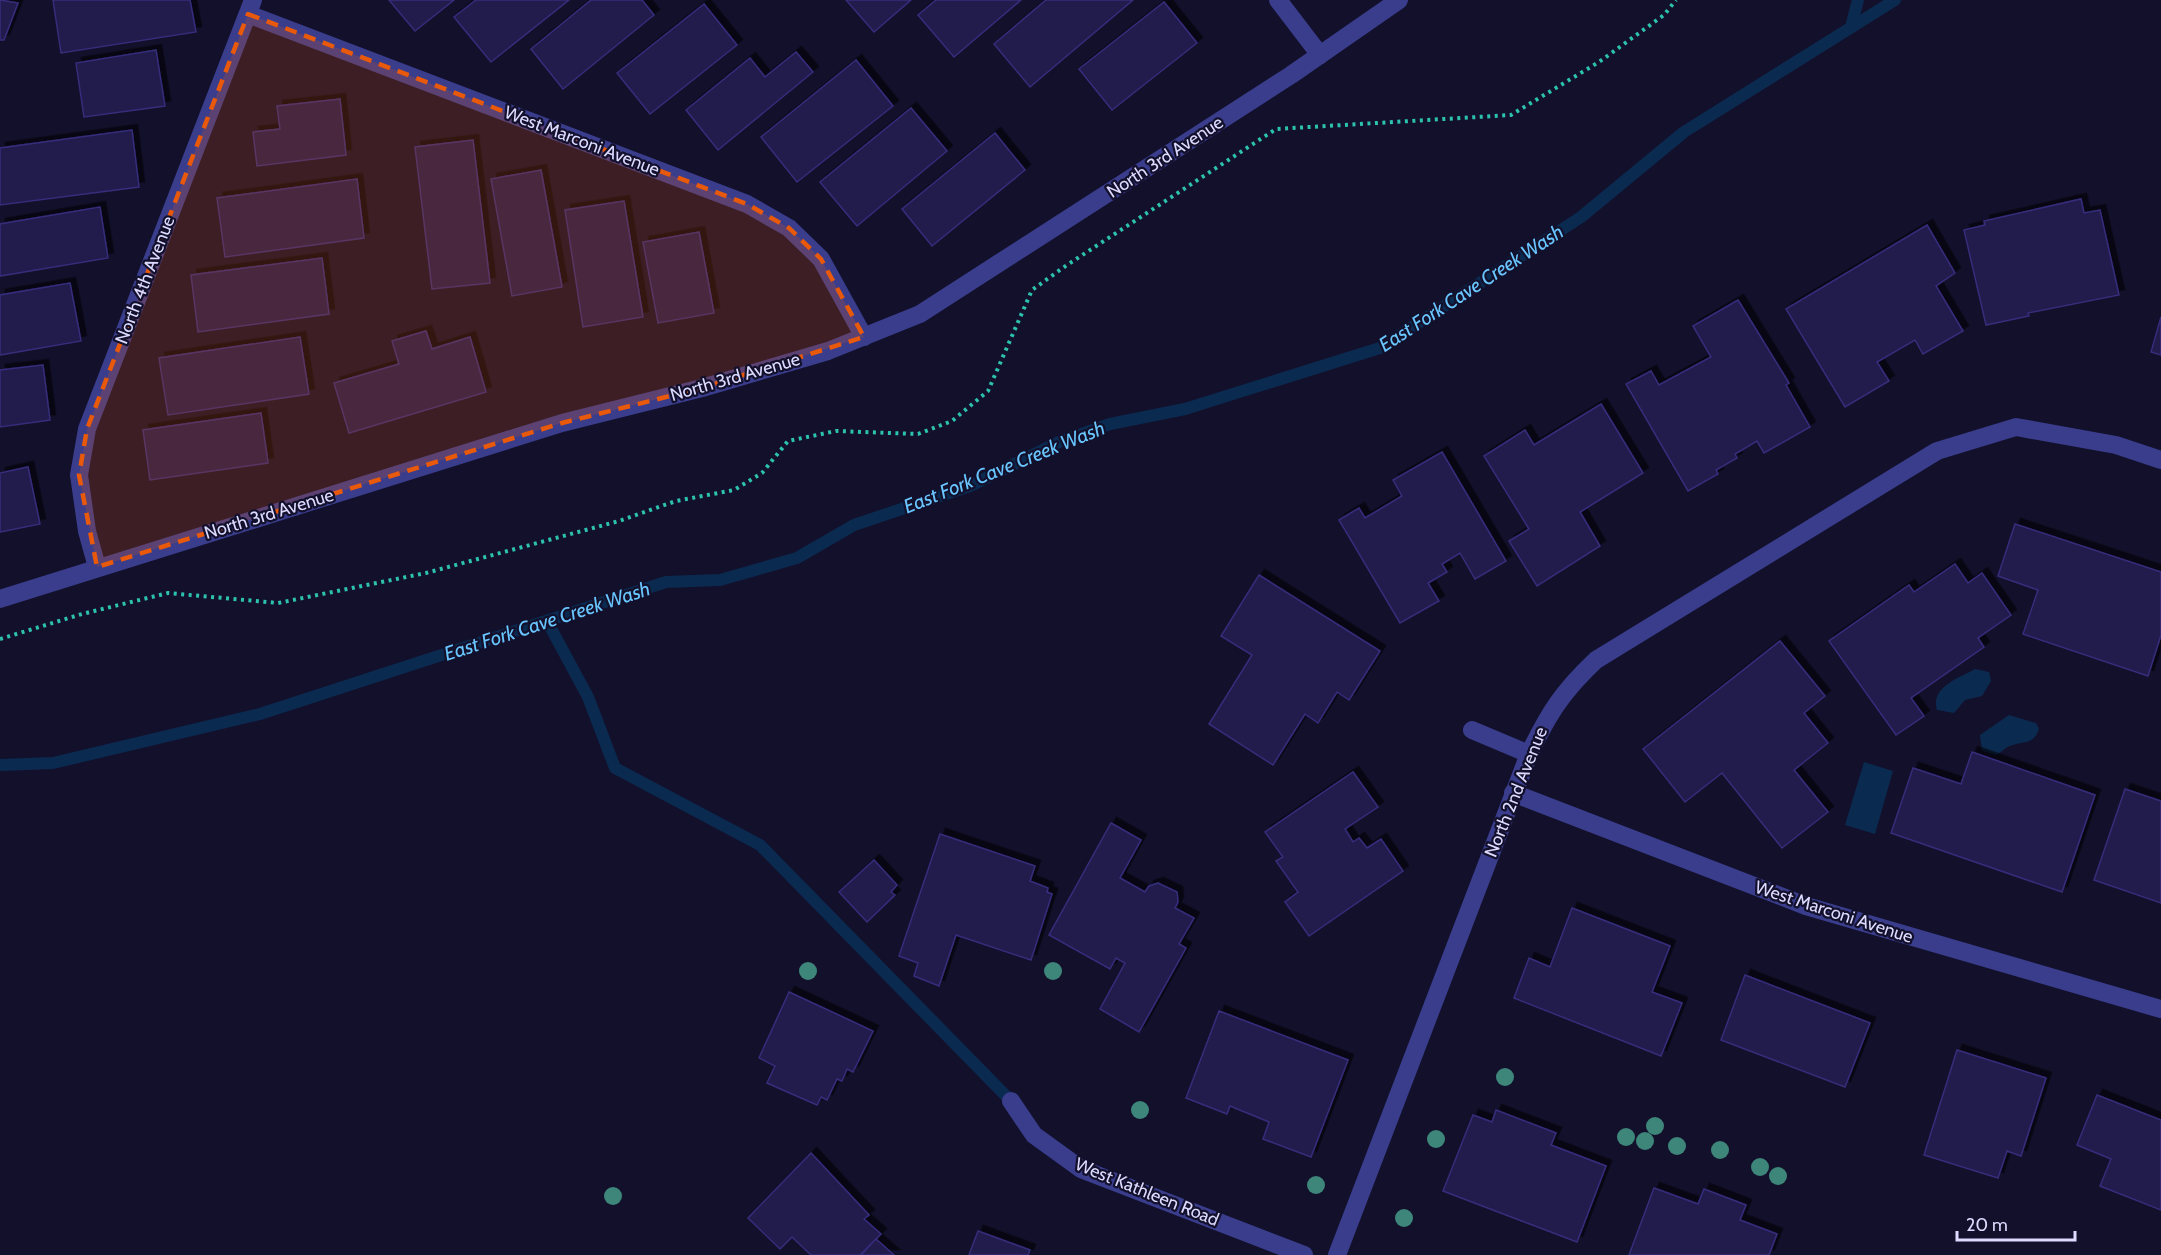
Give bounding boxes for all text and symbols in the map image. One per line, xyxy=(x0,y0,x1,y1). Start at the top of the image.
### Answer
street label: West Marconi Avenue xyxy=(501,101,663,181)
street label: North 3rd Avenue xyxy=(1103,111,1227,203)
street label: North 4th Avenue xyxy=(110,213,180,347)
water label: East Fork Cave Creek Wash xyxy=(1374,219,1568,357)
street label: North 3rd Avenue xyxy=(667,348,803,406)
water label: East Fork Cave Creek Wash xyxy=(900,416,1108,518)
street label: North 3rd Avenue xyxy=(202,484,336,544)
water label: East Fork Cave Creek Wash xyxy=(441,576,653,666)
street label: North 2nd Avenue xyxy=(1480,724,1552,860)
street label: West Marconi Avenue xyxy=(1752,876,1916,948)
street label: West Kathleen Road xyxy=(1072,1153,1222,1231)
scale bar xyxy=(1957,1204,2076,1242)
text: 20 m xyxy=(1966,1214,2008,1236)

